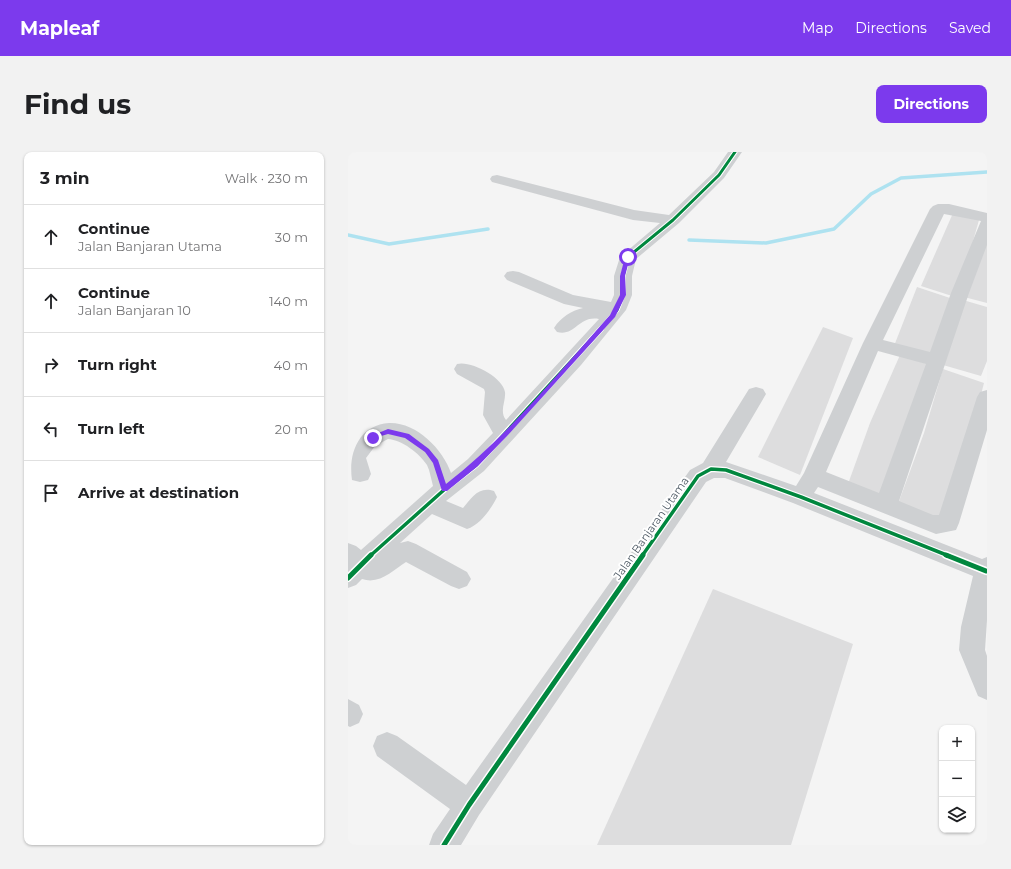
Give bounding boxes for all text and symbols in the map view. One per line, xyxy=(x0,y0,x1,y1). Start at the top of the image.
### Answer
text: Mapleaf xyxy=(20,17,99,40)
text: Map xyxy=(802,19,833,37)
text: Directions xyxy=(855,19,927,37)
text: Saved xyxy=(949,19,991,37)
button: Directions xyxy=(876,85,987,123)
text: Find us xyxy=(24,87,131,121)
text: 3 min xyxy=(40,168,90,188)
text: Walk · 230 m xyxy=(225,170,308,186)
text: Continue xyxy=(78,219,150,238)
icon: ahead xyxy=(40,226,62,248)
text: 30 m xyxy=(275,229,308,245)
text: Jalan Banjaran Utama xyxy=(78,238,222,254)
route start xyxy=(619,248,637,266)
text: Continue xyxy=(78,283,150,302)
icon: ahead xyxy=(40,290,62,312)
text: 140 m xyxy=(269,293,308,309)
text: Jalan Banjaran 10 xyxy=(78,302,191,318)
icon: right xyxy=(40,354,62,376)
text: Turn right xyxy=(78,355,157,374)
text: 40 m xyxy=(274,357,308,373)
icon: left xyxy=(40,418,62,440)
text: Turn left xyxy=(78,419,145,438)
text: 20 m xyxy=(275,421,308,437)
route end xyxy=(364,429,382,447)
street label: Jalan Banjaran Utama xyxy=(610,474,692,583)
icon: arrive xyxy=(40,482,62,504)
text: Arrive at destination xyxy=(78,483,239,502)
map controls xyxy=(939,725,975,833)
button: + xyxy=(939,725,975,761)
button: − xyxy=(939,761,975,797)
button: layers xyxy=(939,797,975,833)

